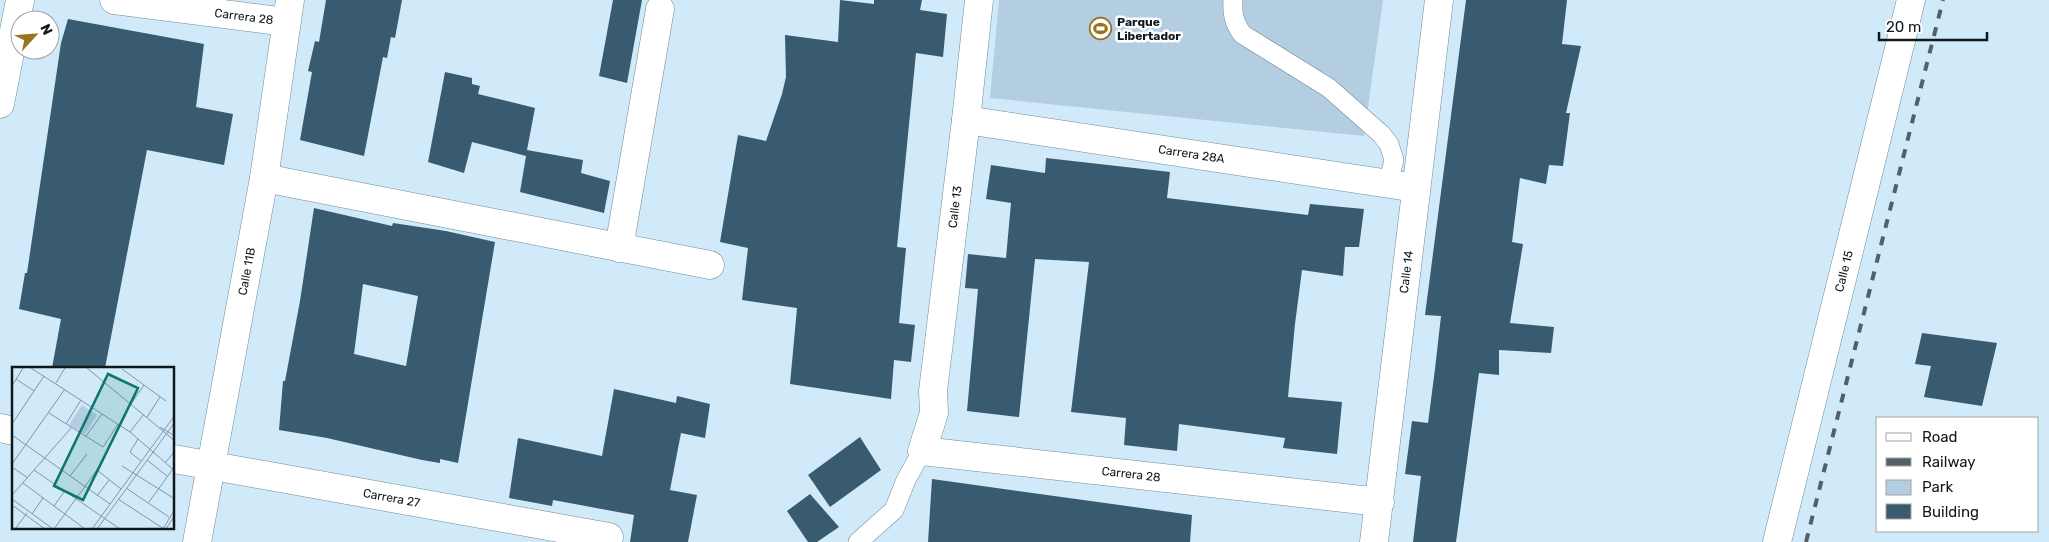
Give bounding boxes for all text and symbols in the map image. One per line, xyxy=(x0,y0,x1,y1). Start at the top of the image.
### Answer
street label: Carrera 28 xyxy=(214,6,274,27)
north arrow xyxy=(10,10,60,60)
scale bar xyxy=(1879,10,1986,42)
place label: Parque Libertador xyxy=(1117,15,1181,43)
sports icon: Parque Libertador xyxy=(1089,17,1113,41)
text: 20 m xyxy=(1886,18,1921,36)
text: N xyxy=(36,21,56,38)
street label: Carrera 28A xyxy=(1157,142,1226,166)
street label: Calle 13 xyxy=(945,185,965,229)
street label: Calle 11B xyxy=(236,246,258,297)
street label: Calle 14 xyxy=(1397,249,1416,294)
street label: Calle 15 xyxy=(1832,249,1856,293)
inset map xyxy=(12,367,175,530)
legend xyxy=(1876,417,2039,532)
text: Road xyxy=(1922,428,1958,446)
text: Railway xyxy=(1922,453,1976,471)
street label: Carrera 28 xyxy=(1101,464,1161,485)
text: Park xyxy=(1922,478,1953,496)
street label: Carrera 27 xyxy=(362,486,421,510)
text: Building xyxy=(1922,503,1979,521)

